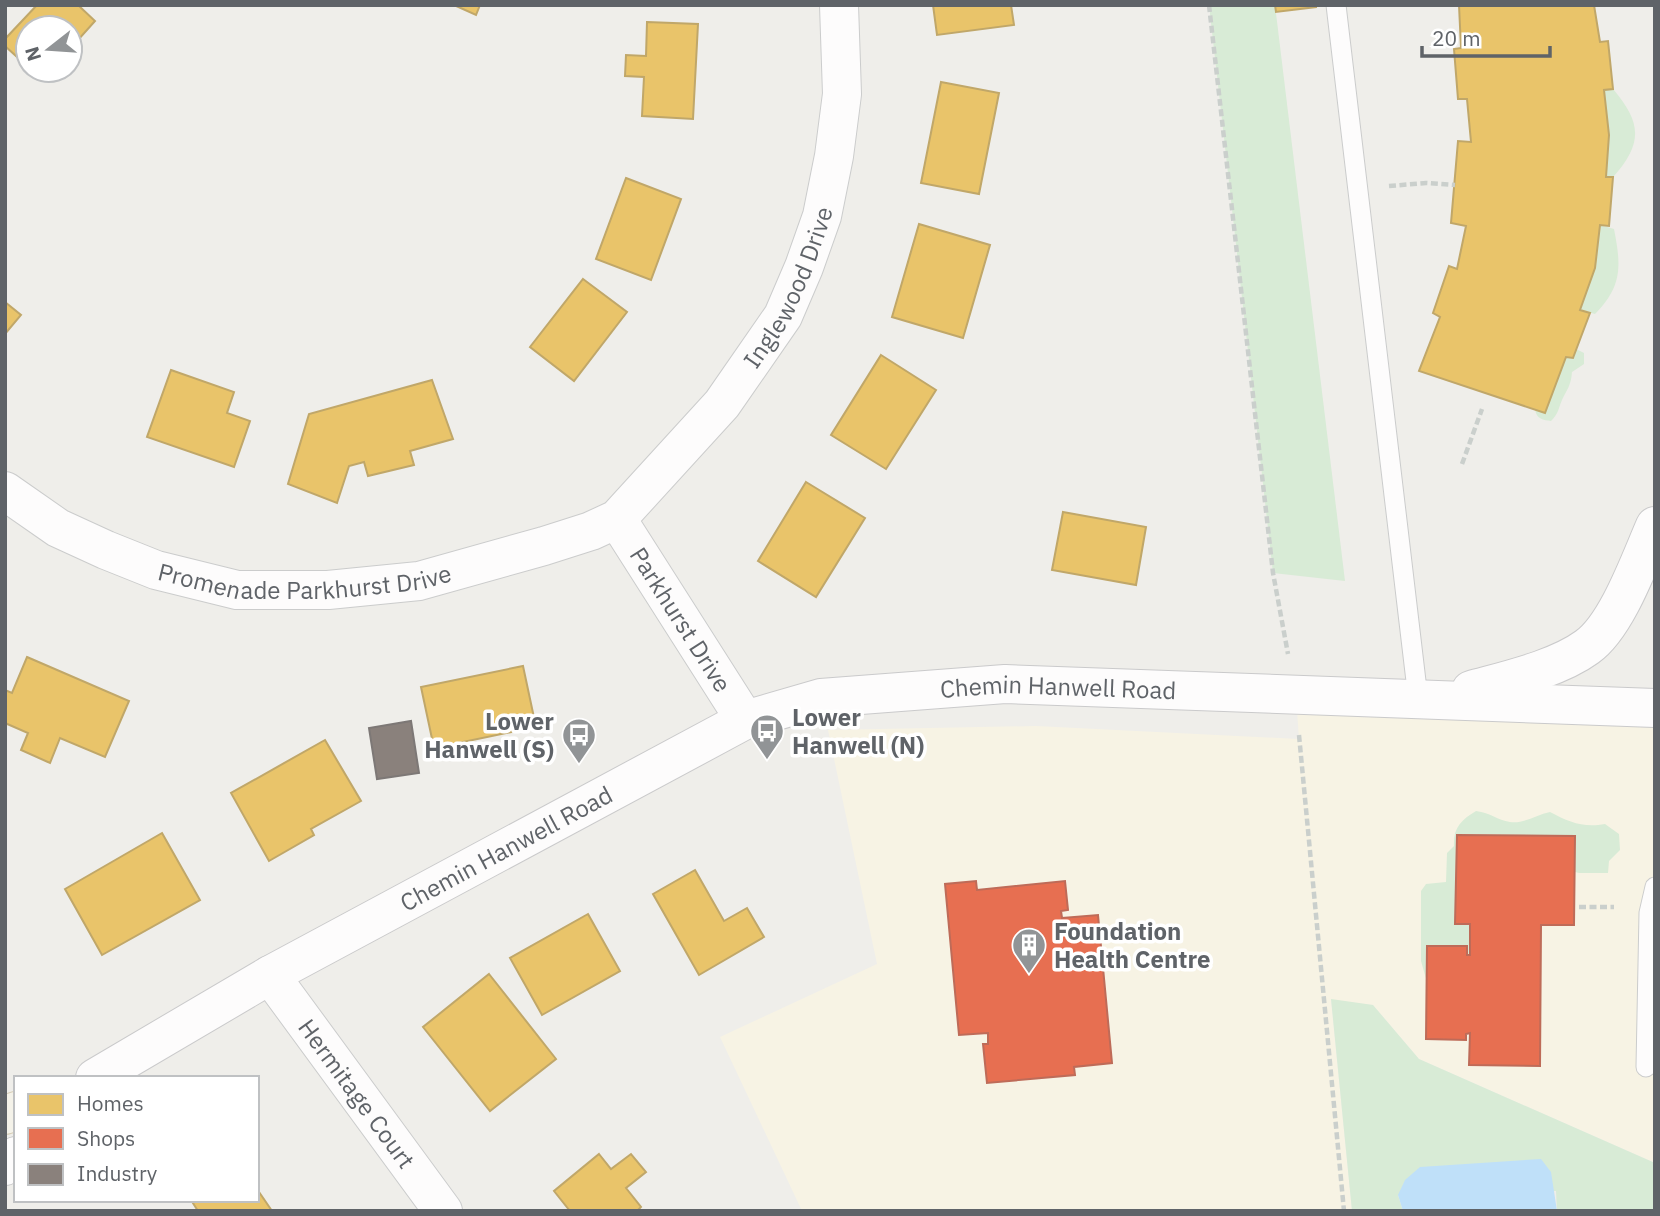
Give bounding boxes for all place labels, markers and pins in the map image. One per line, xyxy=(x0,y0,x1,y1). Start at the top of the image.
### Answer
place label: Lower Hanwell (N) xyxy=(792,701,924,761)
place label: Lower Hanwell (S) xyxy=(424,705,554,765)
bus stop icon: Lower Hanwell (N) xyxy=(748,712,786,761)
bus stop icon: Lower Hanwell (S) xyxy=(560,716,598,765)
place label: Foundation Health Centre xyxy=(1054,915,1211,975)
building icon: Foundation Health Centre xyxy=(1010,926,1048,975)

